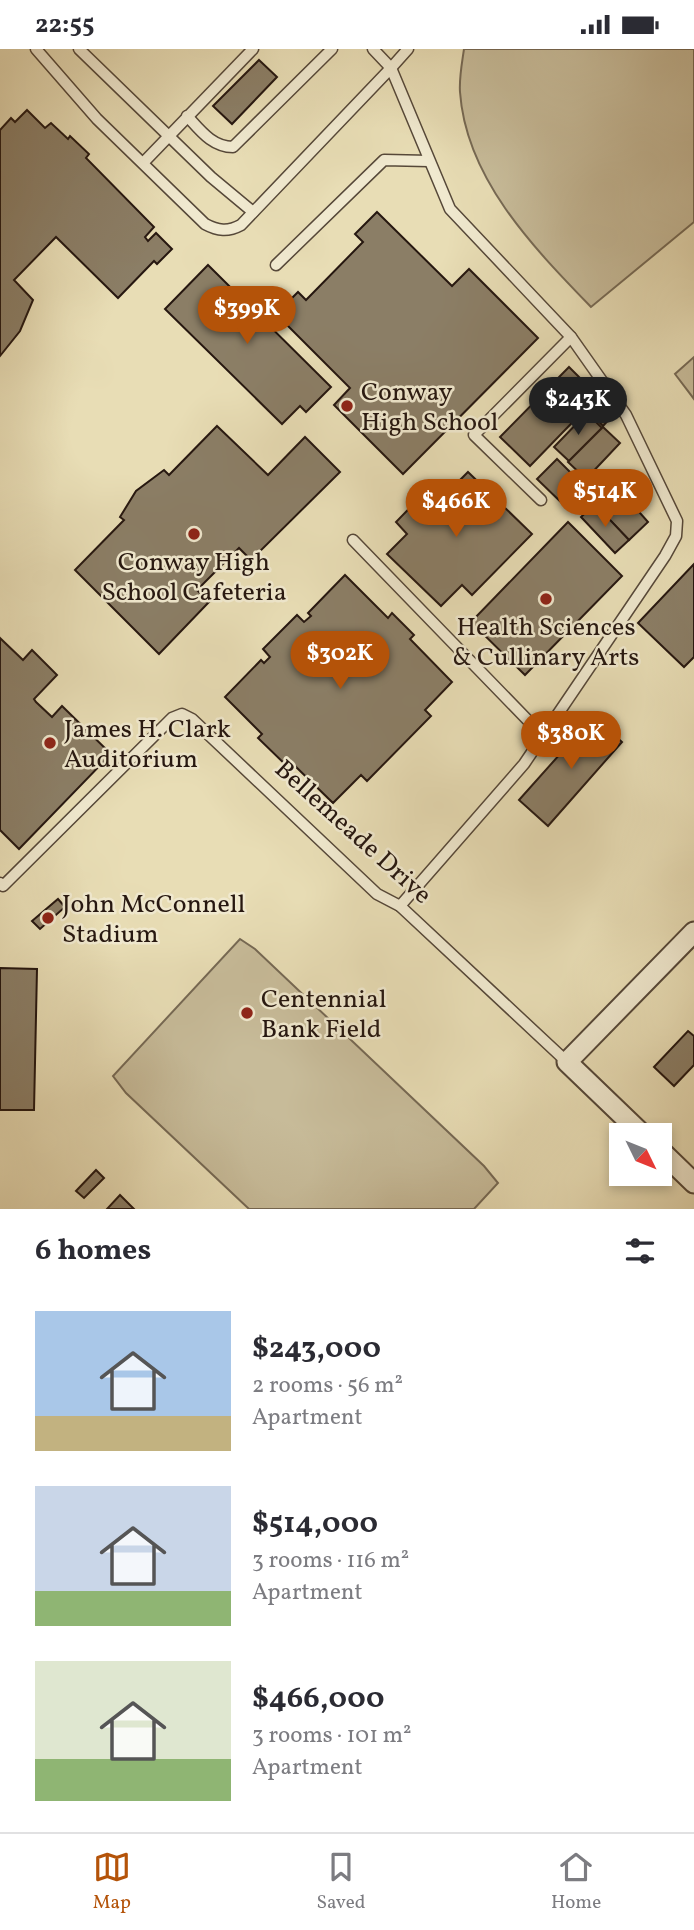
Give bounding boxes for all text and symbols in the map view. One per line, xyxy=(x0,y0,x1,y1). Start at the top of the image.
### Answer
text: 22:55 xyxy=(35,7,94,43)
pin: $399K xyxy=(198,287,296,346)
text: $399K xyxy=(214,293,280,325)
place label: Conway High School xyxy=(361,375,498,441)
pin: $243K xyxy=(529,377,627,437)
text: $243K xyxy=(545,384,611,416)
marker: Conway High School xyxy=(339,398,355,414)
pin: $514K xyxy=(556,469,654,529)
text: $514K xyxy=(573,476,637,508)
pin: $466K xyxy=(407,479,505,539)
text: $466K xyxy=(422,486,490,518)
marker: Conway High School Cafeteria xyxy=(186,526,202,542)
place label: Conway High School Cafeteria xyxy=(101,545,287,611)
marker: Health Sciences & Cullinary Arts xyxy=(538,591,554,607)
place label: Health Sciences & Cullinary Arts xyxy=(453,610,639,676)
pin: $302K xyxy=(291,631,389,691)
text: $302K xyxy=(307,638,374,670)
pin: $380K xyxy=(522,711,620,771)
place label: James H. Clark Auditorium xyxy=(64,712,231,778)
text: $380K xyxy=(537,718,605,750)
marker: James H. Clark Auditorium xyxy=(42,735,58,751)
street label: Bellemeade Drive xyxy=(266,752,439,913)
place label: John McConnell Stadium xyxy=(62,887,245,953)
marker: John McConnell Stadium xyxy=(40,910,56,926)
place label: Centennial Bank Field xyxy=(261,982,387,1048)
marker: Centennial Bank Field xyxy=(239,1005,255,1021)
north arrow xyxy=(609,1123,672,1187)
map controls xyxy=(609,1123,672,1186)
text: 6 homes xyxy=(35,1230,151,1272)
icon: filters xyxy=(621,1232,659,1270)
text: $243,000 xyxy=(252,1328,381,1370)
icon: home xyxy=(91,1339,175,1423)
text: 2 rooms · 56 m² xyxy=(252,1370,403,1402)
text: Apartment xyxy=(252,1402,363,1434)
text: $514,000 xyxy=(252,1503,378,1545)
icon: home xyxy=(91,1514,175,1598)
text: 3 rooms · 116 m² xyxy=(252,1545,409,1577)
text: Apartment xyxy=(252,1577,363,1609)
text: $466,000 xyxy=(252,1678,384,1720)
icon: home xyxy=(91,1689,175,1773)
text: 3 rooms · 101 m² xyxy=(252,1720,412,1752)
text: Apartment xyxy=(252,1752,363,1784)
tab: Map xyxy=(93,1848,131,1916)
tab: Saved xyxy=(316,1848,365,1916)
tab: Home xyxy=(551,1848,601,1916)

